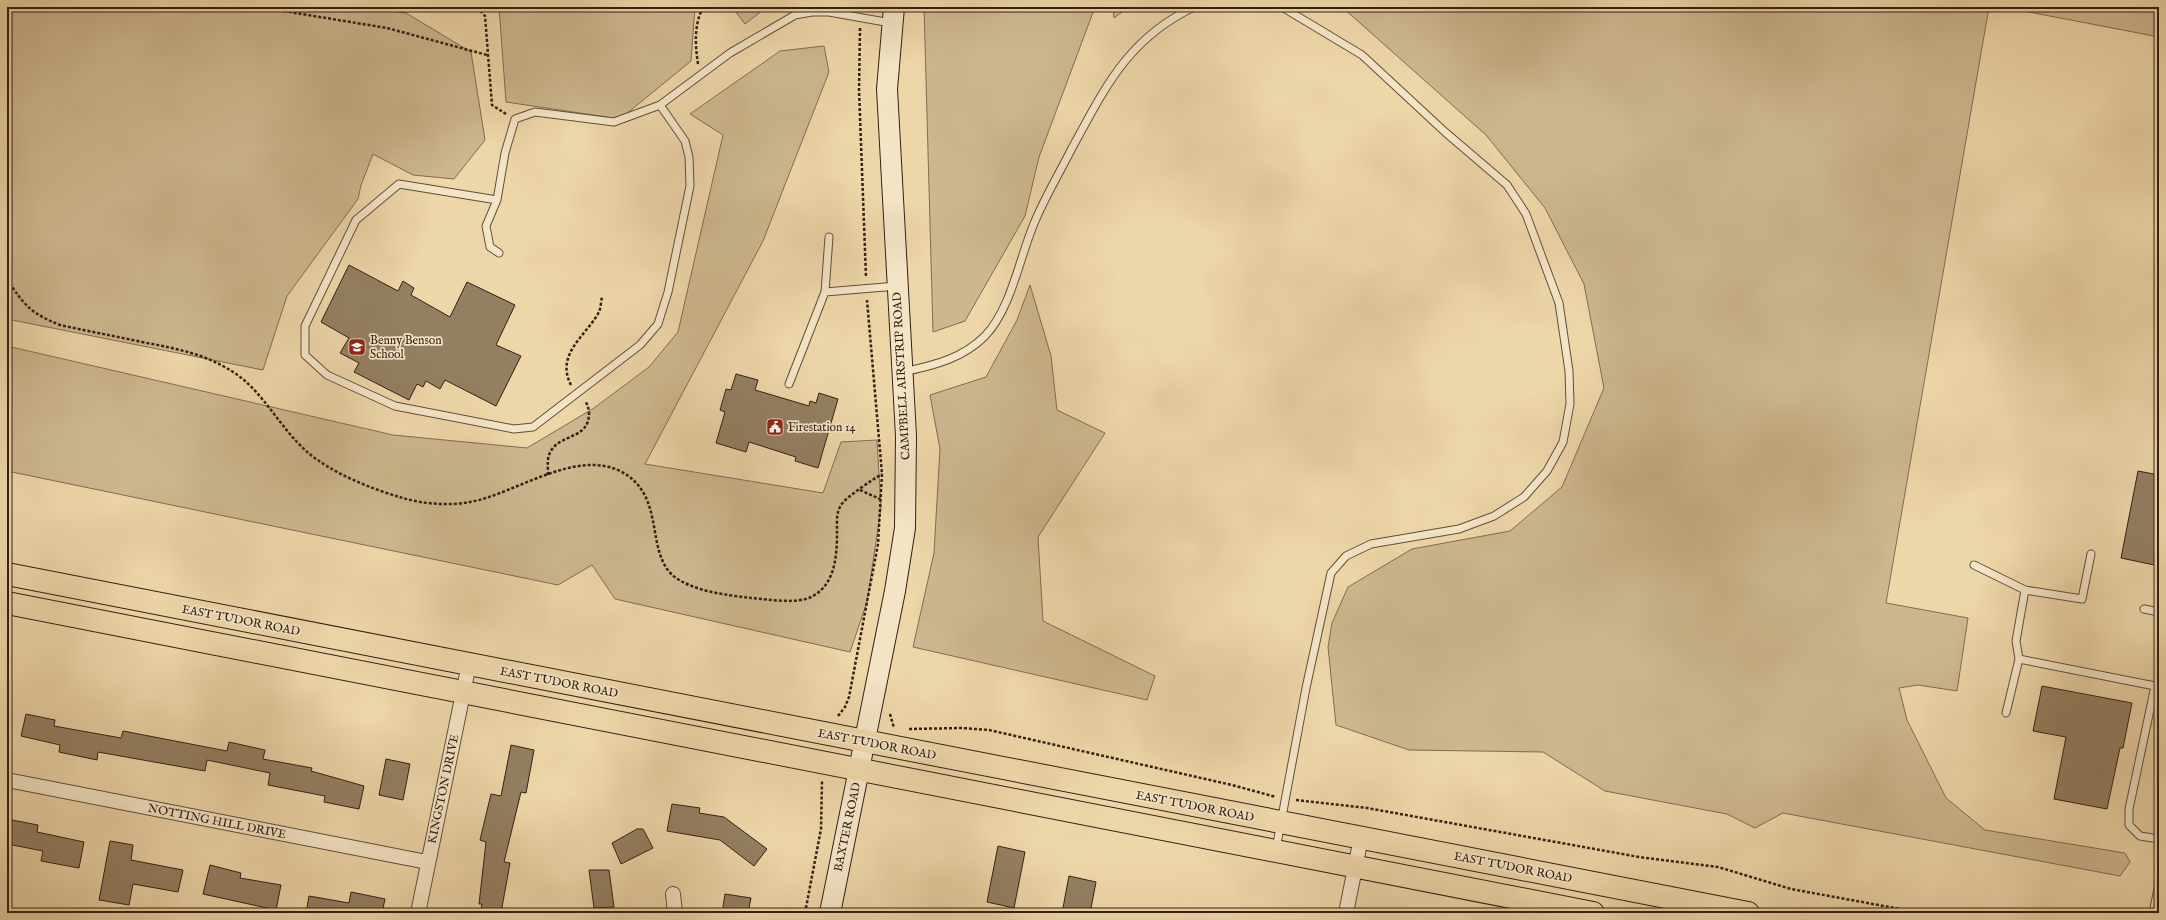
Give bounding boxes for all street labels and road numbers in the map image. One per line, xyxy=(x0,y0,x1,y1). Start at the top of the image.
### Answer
street label: CAMPBELL AIRSTRIP ROAD xyxy=(890,291,913,460)
street label: EAST TUDOR ROAD xyxy=(180,602,302,639)
street label: EAST TUDOR ROAD xyxy=(498,664,620,701)
street label: EAST TUDOR ROAD xyxy=(816,726,938,763)
street label: KINGSTON DRIVE xyxy=(425,733,462,845)
street label: BAXTER ROAD xyxy=(831,781,864,873)
street label: EAST TUDOR ROAD xyxy=(1134,788,1256,825)
street label: NOTTING HILL DRIVE xyxy=(147,801,287,842)
street label: EAST TUDOR ROAD xyxy=(1452,849,1574,886)

